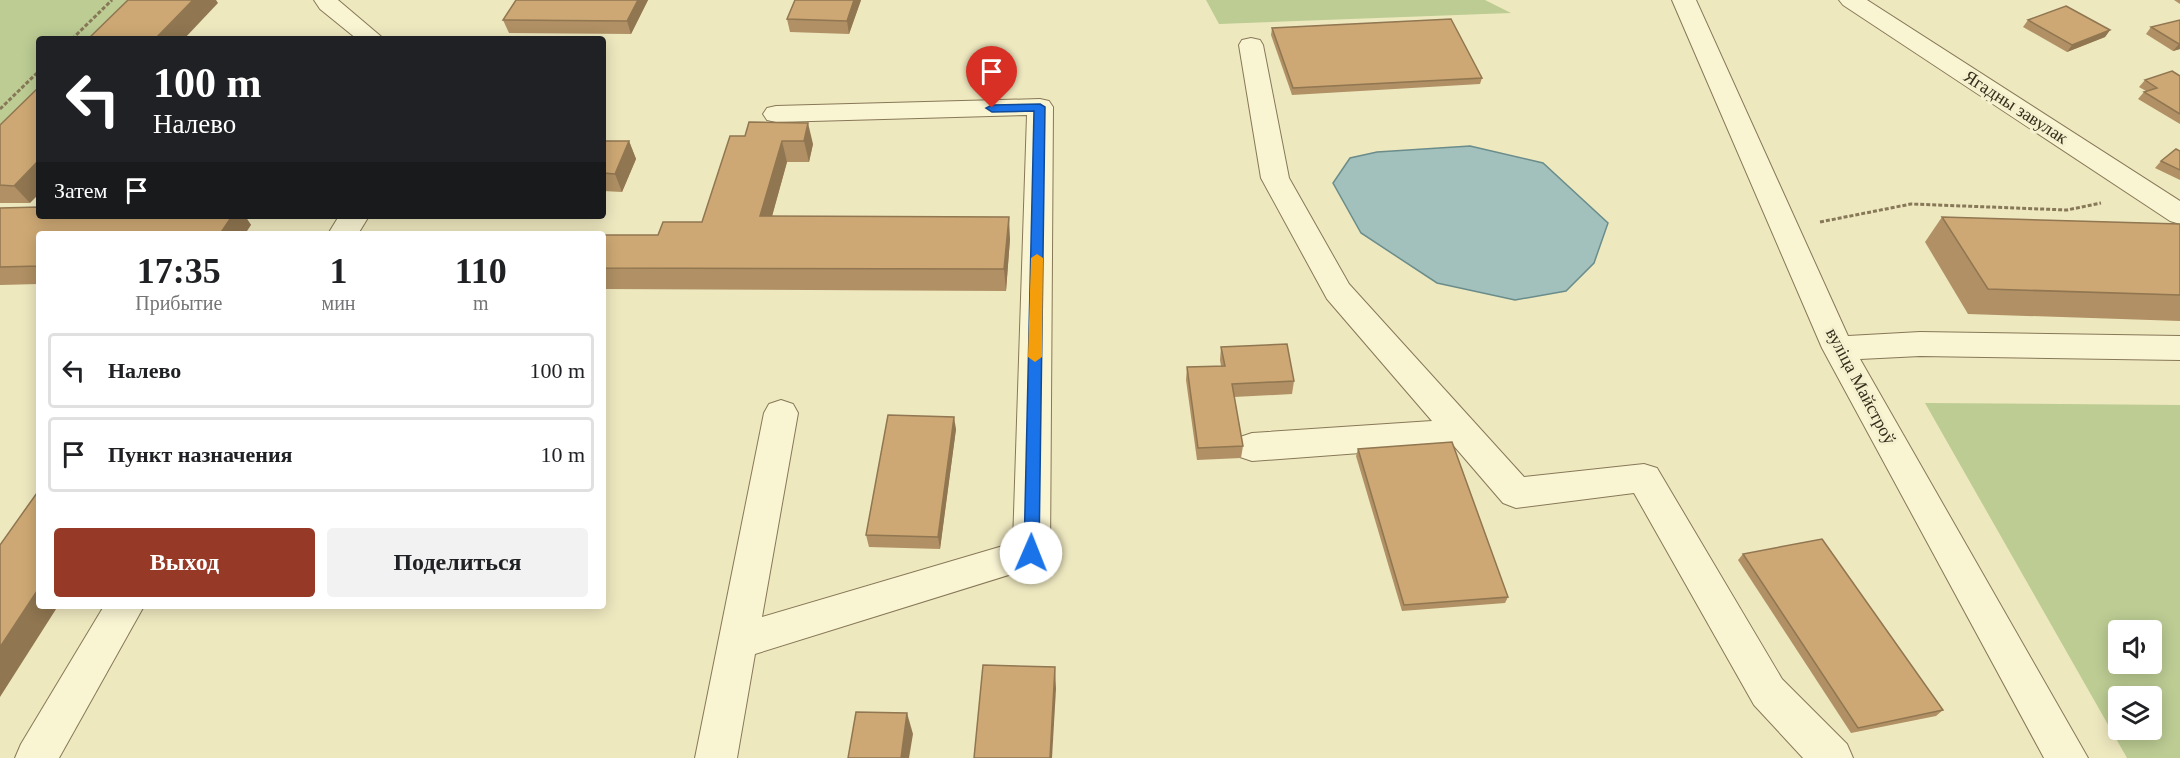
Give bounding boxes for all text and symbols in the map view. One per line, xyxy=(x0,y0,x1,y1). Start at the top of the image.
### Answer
pin xyxy=(966,46,1017,108)
icon: arrive xyxy=(975,55,1008,88)
icon: left xyxy=(54,60,132,138)
text: 100 m xyxy=(153,60,262,106)
street label: Ягадны завулак xyxy=(1960,66,2072,148)
text: Налево xyxy=(153,109,236,139)
icon: arrive xyxy=(120,174,153,207)
text: Затем xyxy=(54,178,108,203)
text: 17:35 xyxy=(137,251,221,291)
text: 1 xyxy=(330,251,348,291)
text: 110 xyxy=(455,251,507,291)
text: Прибытие xyxy=(135,292,222,314)
text: мин xyxy=(322,292,356,314)
text: m xyxy=(473,292,489,314)
street label: вуліца Майстроў xyxy=(1822,324,1900,448)
icon: left xyxy=(57,354,90,387)
text: Налево xyxy=(108,358,181,383)
text: 100 m xyxy=(529,358,585,383)
icon: arrive xyxy=(57,438,90,471)
text: Пункт назначения xyxy=(108,442,293,467)
text: 10 m xyxy=(540,442,585,467)
position arrow xyxy=(999,521,1063,585)
button: Выход xyxy=(54,528,315,597)
button: Поделиться xyxy=(327,528,588,597)
map controls xyxy=(2108,620,2162,740)
button: sound xyxy=(2108,620,2162,674)
button: layers xyxy=(2108,686,2162,740)

